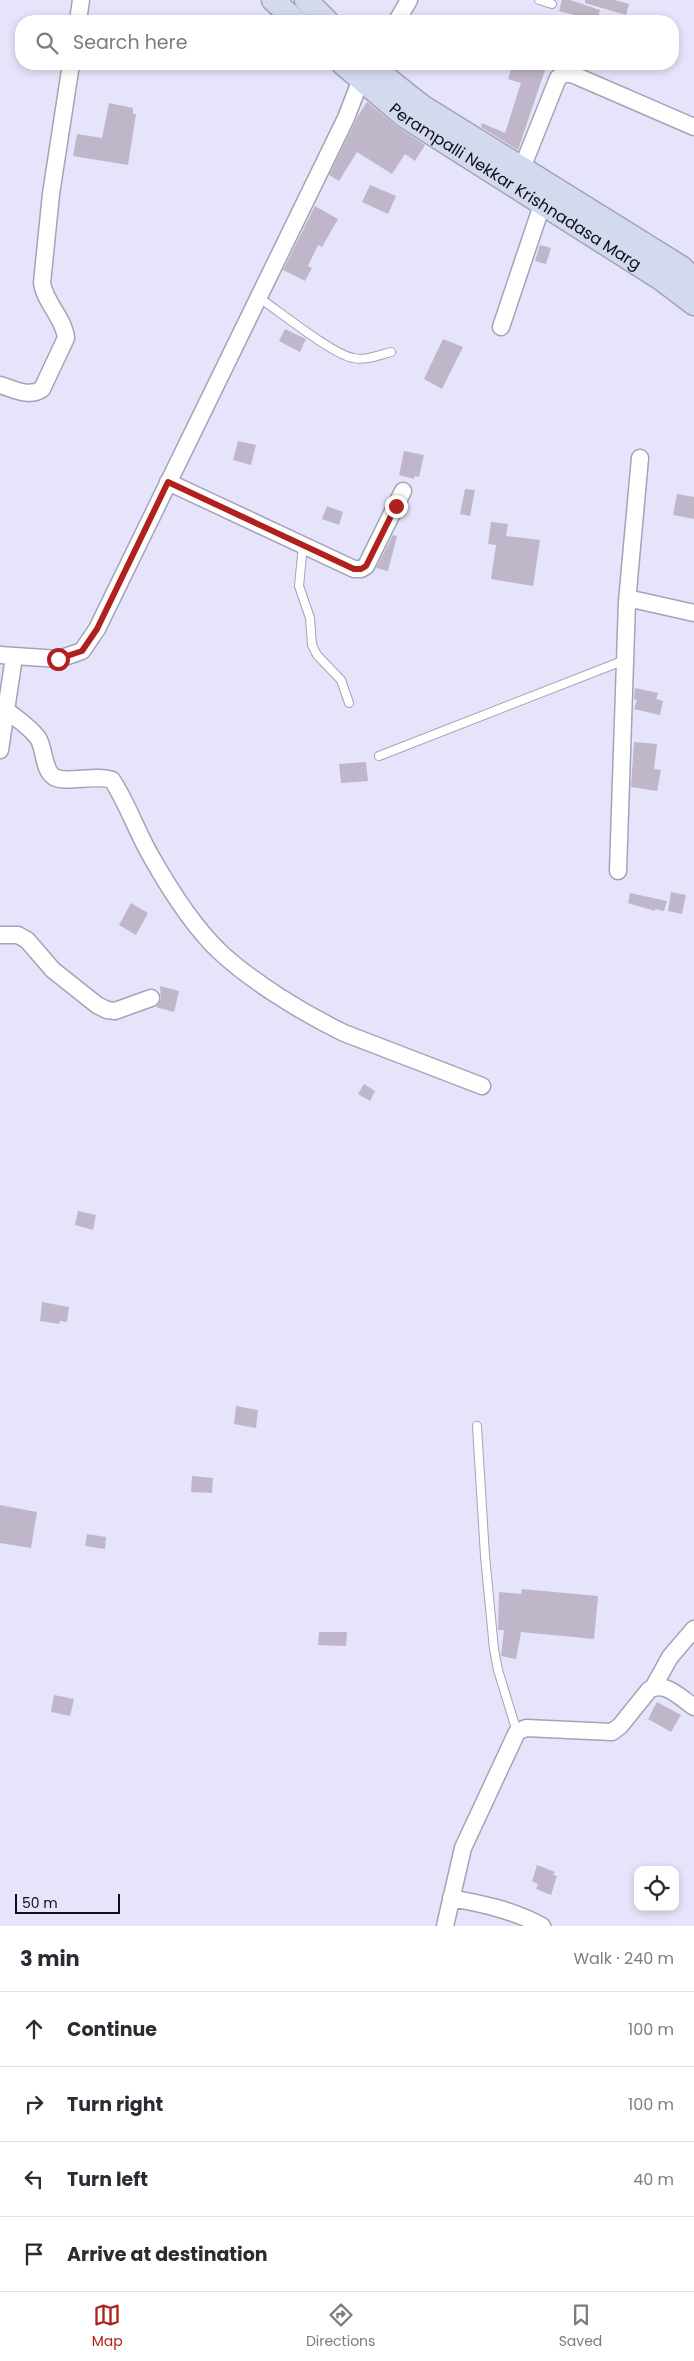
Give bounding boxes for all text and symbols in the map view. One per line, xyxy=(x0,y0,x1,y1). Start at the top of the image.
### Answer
search box xyxy=(15,15,679,70)
icon: search xyxy=(33,29,61,57)
text: Search here xyxy=(73,29,187,56)
street label: Perampalli Nekkar Krishnadasa Marg xyxy=(384,98,646,276)
route end xyxy=(385,495,408,518)
route start xyxy=(47,648,70,671)
map controls xyxy=(634,1866,679,1911)
button: locate xyxy=(634,1866,679,1911)
scale bar xyxy=(15,1891,120,1914)
text: 50 m xyxy=(22,1893,58,1913)
text: 3 min xyxy=(20,1944,80,1973)
text: Walk · 240 m xyxy=(573,1947,674,1970)
icon: ahead xyxy=(20,2015,48,2043)
text: Continue xyxy=(67,2016,157,2043)
text: 100 m xyxy=(628,2018,674,2041)
icon: right xyxy=(20,2090,48,2118)
text: Turn right xyxy=(67,2091,163,2118)
text: 100 m xyxy=(628,2093,674,2116)
icon: left xyxy=(20,2165,48,2193)
text: Turn left xyxy=(67,2166,148,2193)
text: 40 m xyxy=(633,2168,674,2191)
icon: arrive xyxy=(20,2240,48,2268)
text: Arrive at destination xyxy=(67,2241,268,2268)
tab: Map xyxy=(92,2301,123,2352)
tab: Directions xyxy=(306,2301,375,2352)
tab: Saved xyxy=(559,2301,602,2352)

